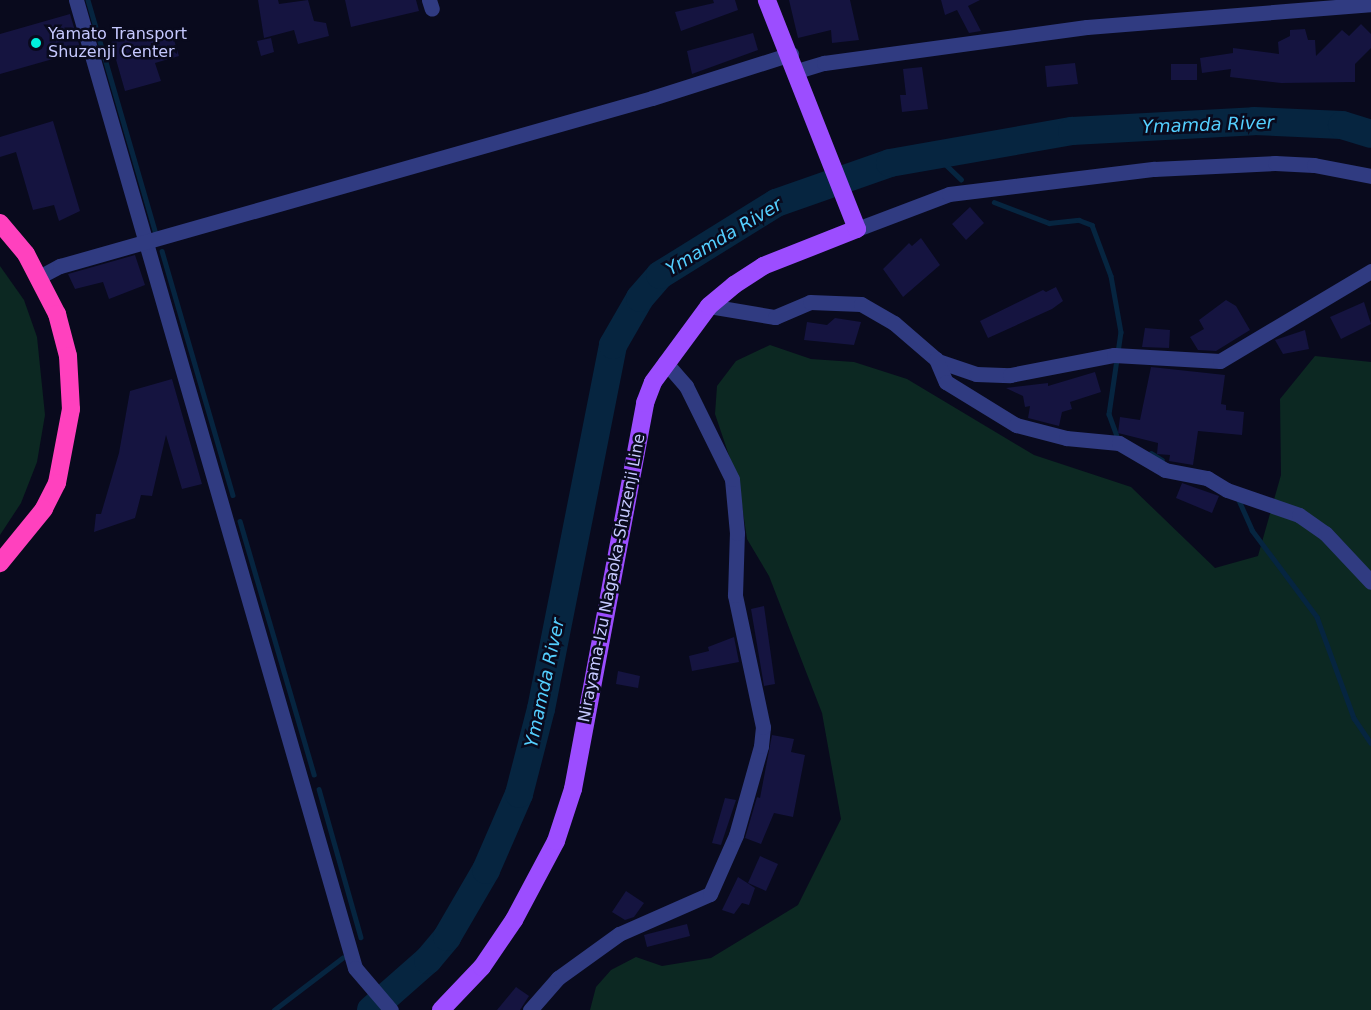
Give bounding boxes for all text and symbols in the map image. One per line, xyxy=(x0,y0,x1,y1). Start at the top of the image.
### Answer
place label: Yamato Transport Shuzenji Center xyxy=(48,24,187,62)
marker: Yamato Transport Shuzenji Center xyxy=(29,36,43,50)
water label: Ymamda River xyxy=(1142,112,1274,138)
water label: Ymamda River xyxy=(662,194,786,280)
street label: Nirayama-Izu Nagaoka-Shuzenji Line xyxy=(575,432,649,724)
water label: Ymamda River xyxy=(521,616,569,750)

